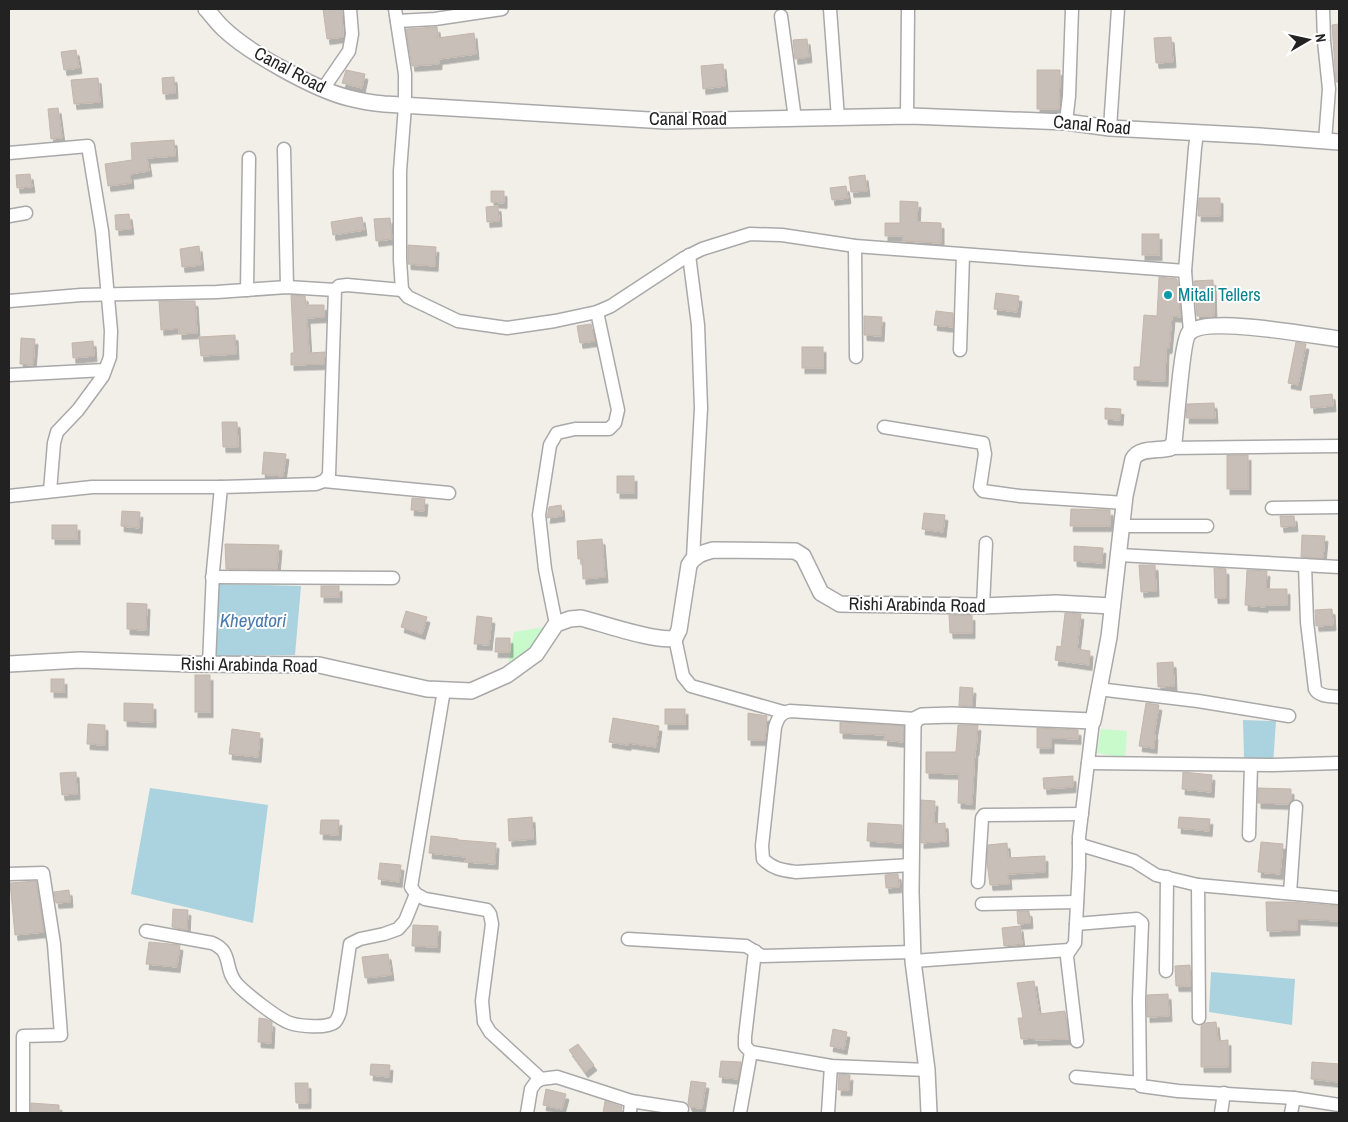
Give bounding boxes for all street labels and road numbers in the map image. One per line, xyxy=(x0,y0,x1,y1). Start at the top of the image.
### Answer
street label: Canal Road xyxy=(250,40,331,99)
street label: Canal Road xyxy=(649,106,727,131)
street label: Canal Road xyxy=(1052,109,1132,140)
street label: Rishi Arabinda Road xyxy=(848,591,986,618)
street label: Rishi Arabinda Road xyxy=(180,651,318,678)

